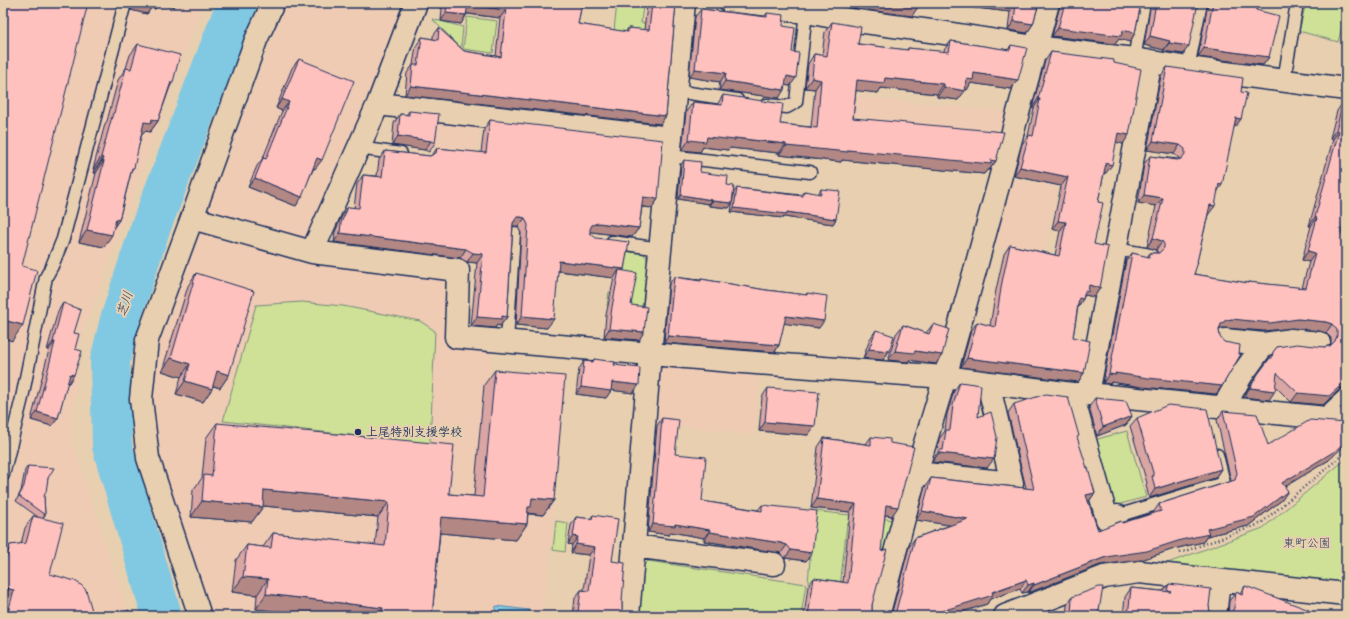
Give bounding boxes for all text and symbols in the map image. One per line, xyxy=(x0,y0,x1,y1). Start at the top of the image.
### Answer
water label: 芝川 xyxy=(112,289,138,319)
place label: 上尾特別支援学校 xyxy=(366,424,462,441)
marker: 上尾特別支援学校 xyxy=(353,427,363,437)
park label: 東町公園 xyxy=(1283,535,1331,552)

